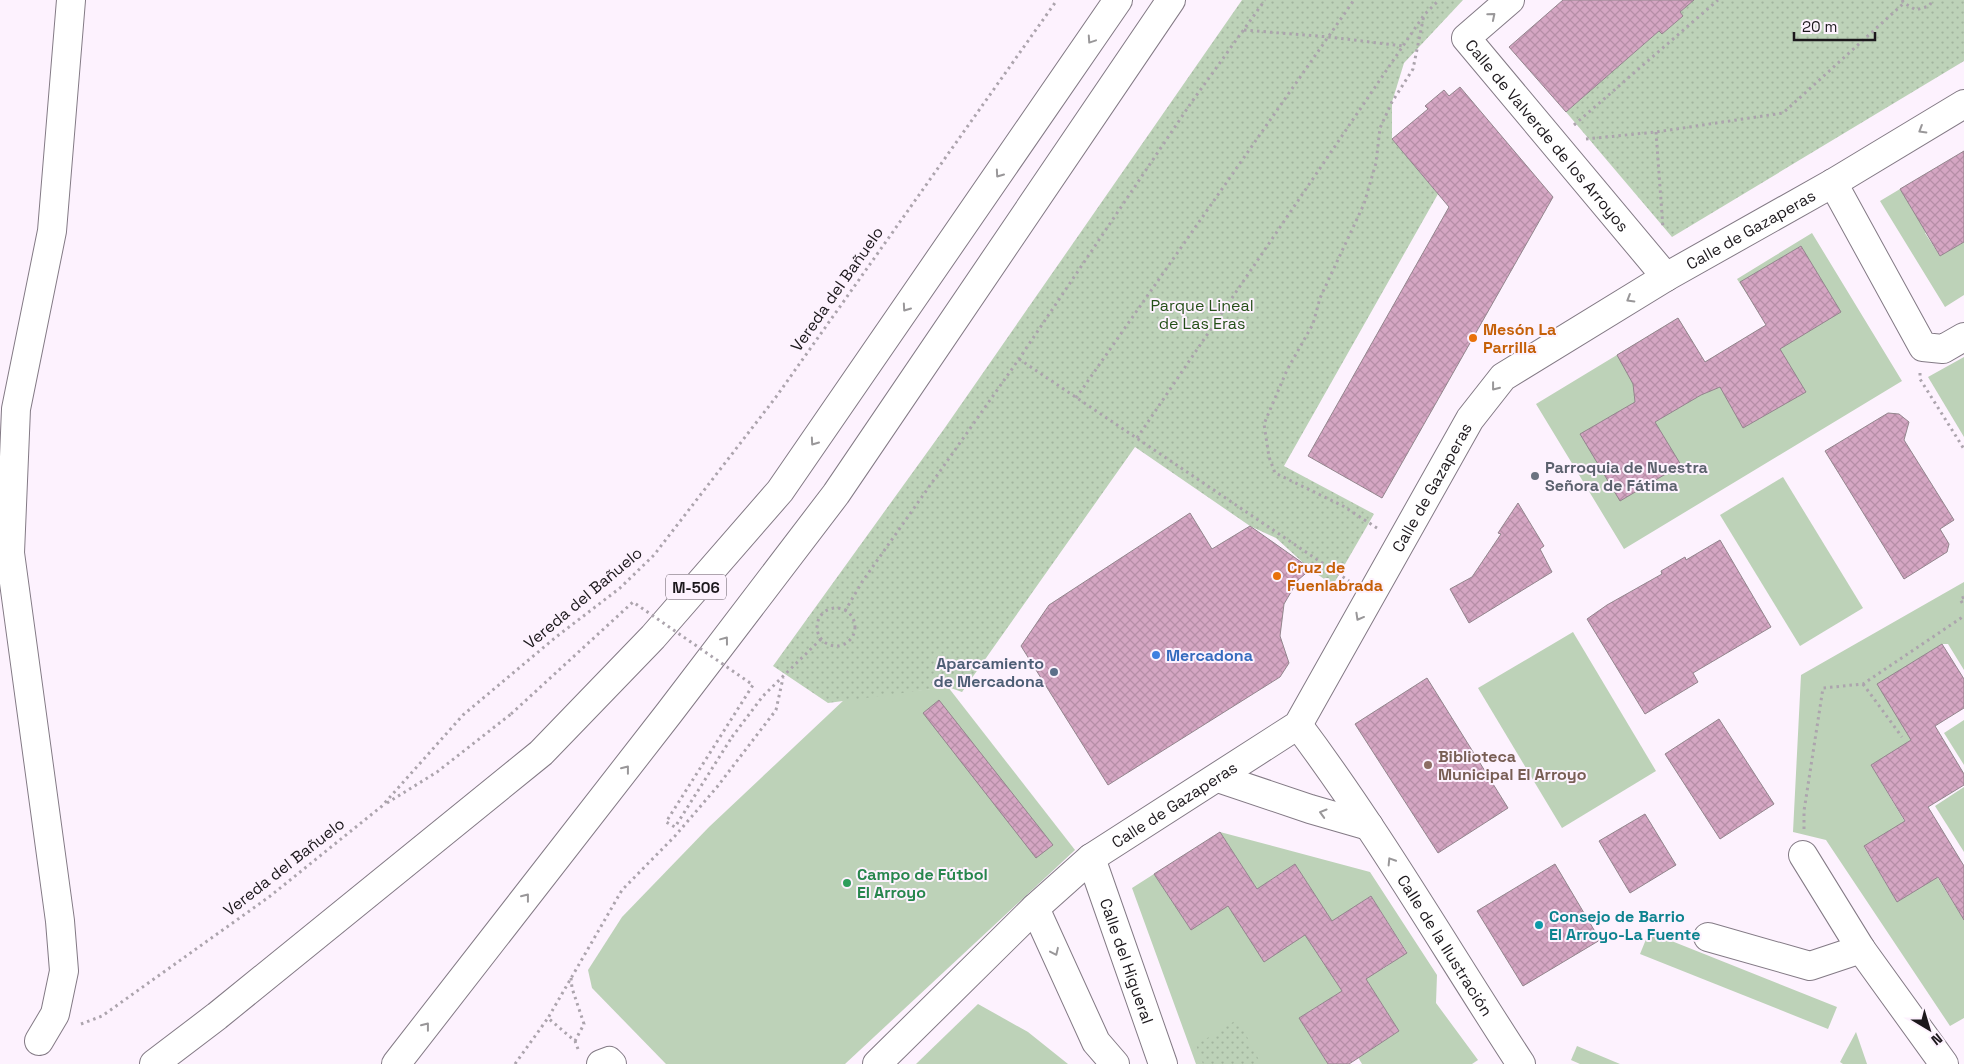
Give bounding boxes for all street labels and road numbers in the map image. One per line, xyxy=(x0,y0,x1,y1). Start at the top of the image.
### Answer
street label: Calle de Valverde de los Arroyos xyxy=(1461,35,1634,236)
street label: Calle de Gazaperas xyxy=(1682,185,1819,274)
street label: Vereda del Bañuelo xyxy=(786,222,888,356)
street label: Calle de Gazaperas xyxy=(1387,419,1476,556)
street label: Vereda del Bañuelo xyxy=(520,542,646,654)
road number: M-506 xyxy=(666,574,726,600)
street label: Calle de Gazaperas xyxy=(1107,756,1241,853)
street label: Vereda del Bañuelo xyxy=(219,813,349,921)
street label: Calle de la Ilustración xyxy=(1393,871,1498,1020)
street label: Calle del Higueral xyxy=(1095,895,1159,1027)

